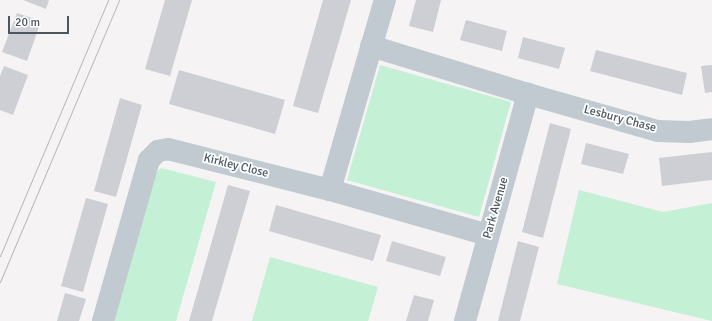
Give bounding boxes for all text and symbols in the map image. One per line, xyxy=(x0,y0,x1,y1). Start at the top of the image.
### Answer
scale bar xyxy=(10,8,71,34)
text: 20 m xyxy=(15,15,40,30)
street label: Lesbury Chase xyxy=(582,102,658,136)
street label: Kirkley Close xyxy=(202,151,270,181)
street label: Park Avenue xyxy=(480,176,512,240)

